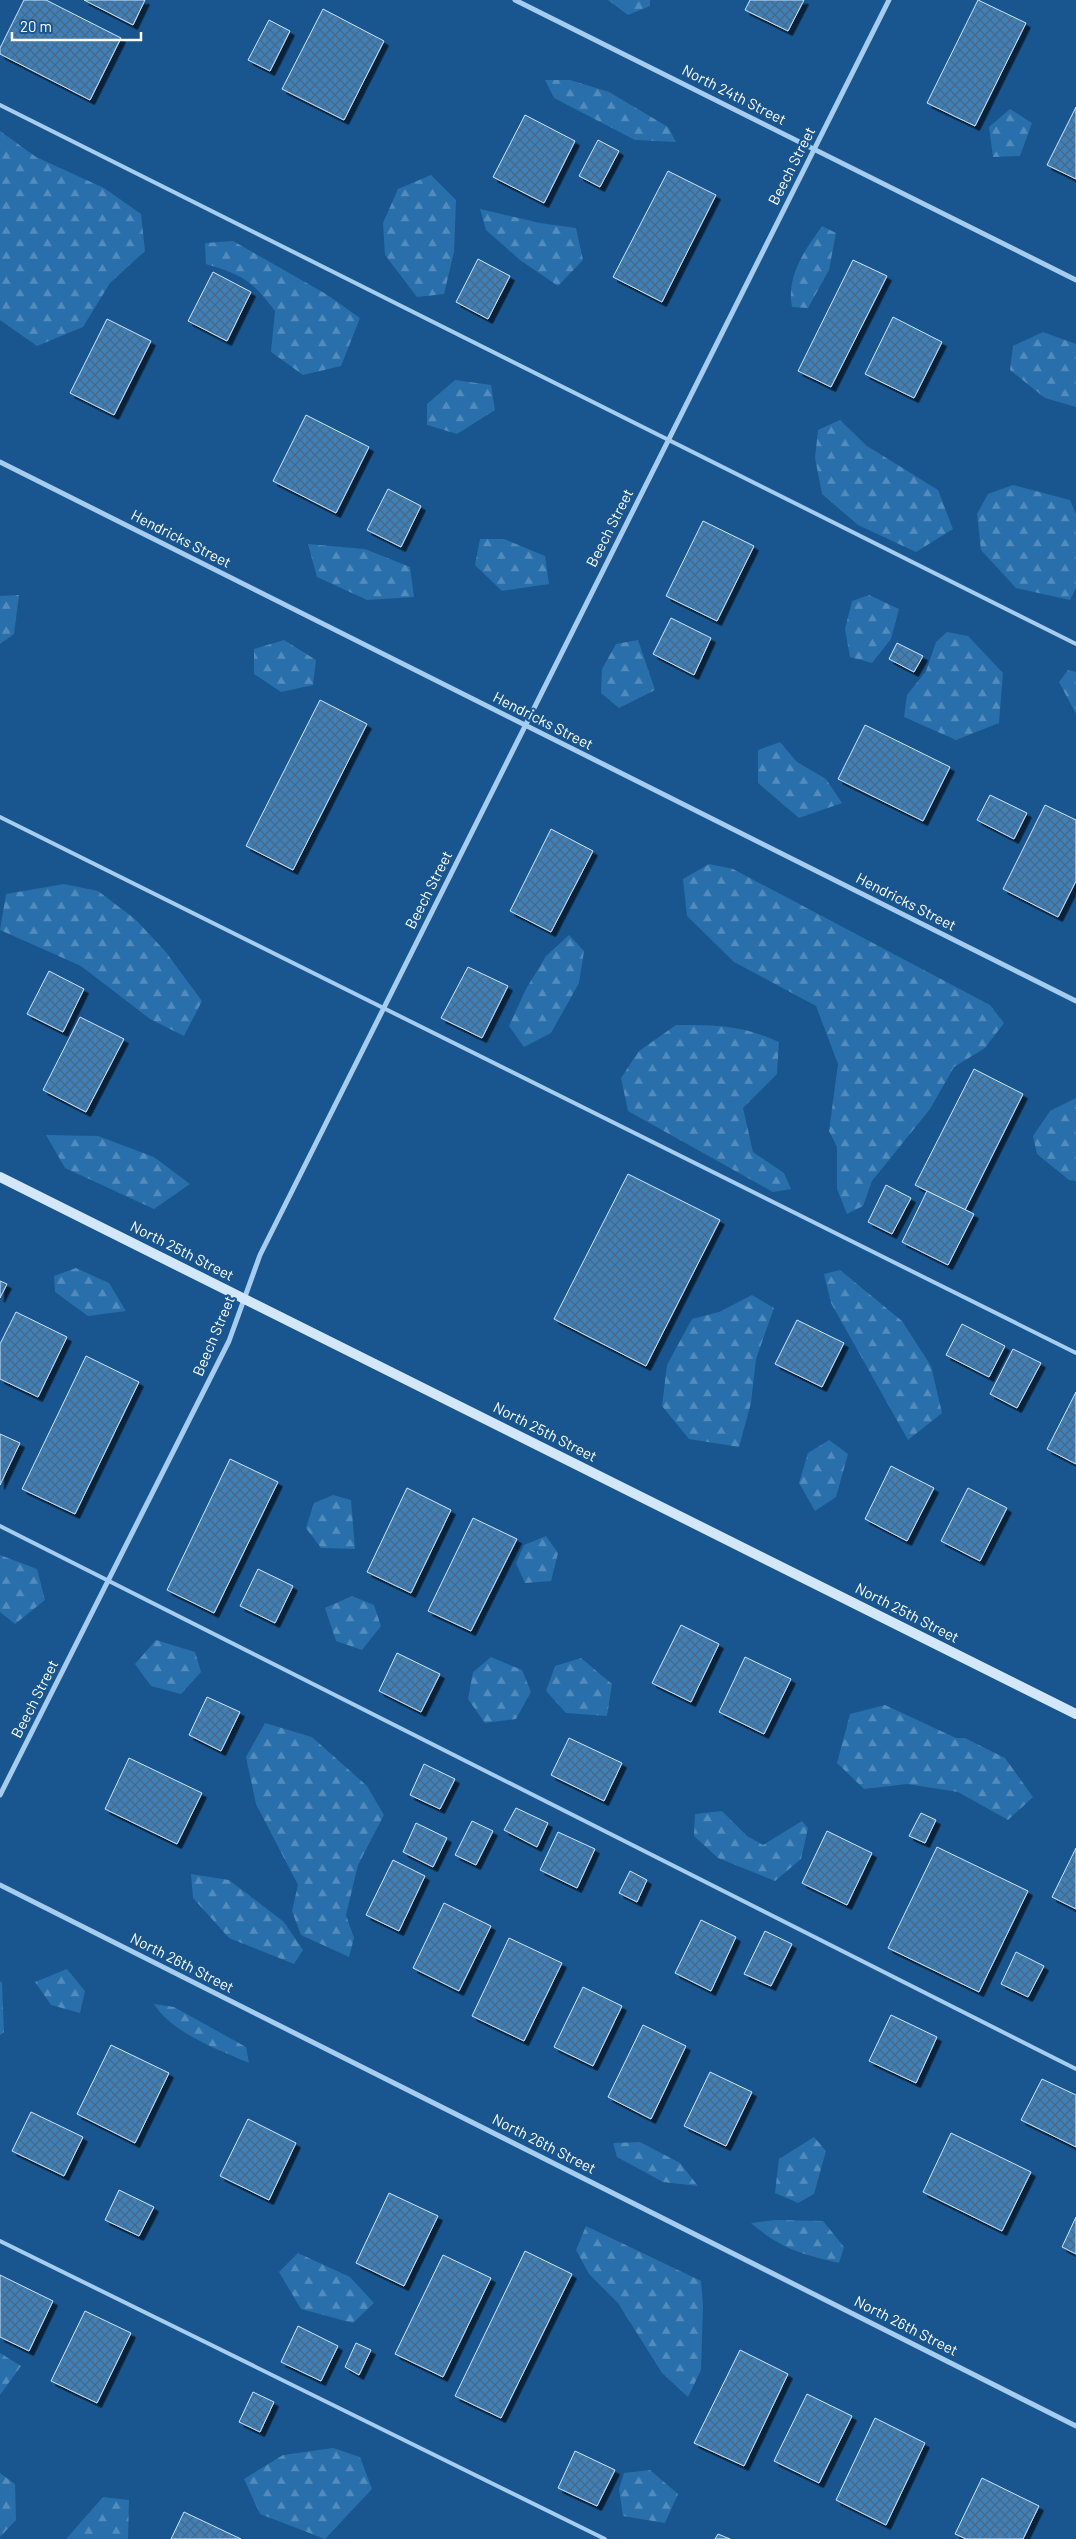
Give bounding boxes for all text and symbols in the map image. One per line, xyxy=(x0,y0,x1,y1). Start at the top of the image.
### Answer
scale bar xyxy=(12,10,141,42)
text: 20 m xyxy=(20,17,52,35)
street label: North 24th Street xyxy=(679,60,789,128)
street label: Beech Street xyxy=(764,123,818,208)
street label: Beech Street xyxy=(582,485,636,570)
street label: Hendricks Street xyxy=(129,505,234,571)
street label: Hendricks Street xyxy=(491,687,596,753)
street label: Beech Street xyxy=(401,847,455,932)
street label: Hendricks Street xyxy=(854,868,959,934)
street label: North 25th Street xyxy=(128,1216,237,1284)
street label: Beech Street xyxy=(188,1293,238,1378)
street label: North 25th Street xyxy=(491,1397,600,1465)
street label: North 25th Street xyxy=(853,1578,962,1646)
street label: Beech Street xyxy=(7,1656,61,1741)
street label: North 26th Street xyxy=(128,1928,237,1996)
street label: North 26th Street xyxy=(490,2109,599,2177)
street label: North 26th Street xyxy=(852,2291,961,2359)

